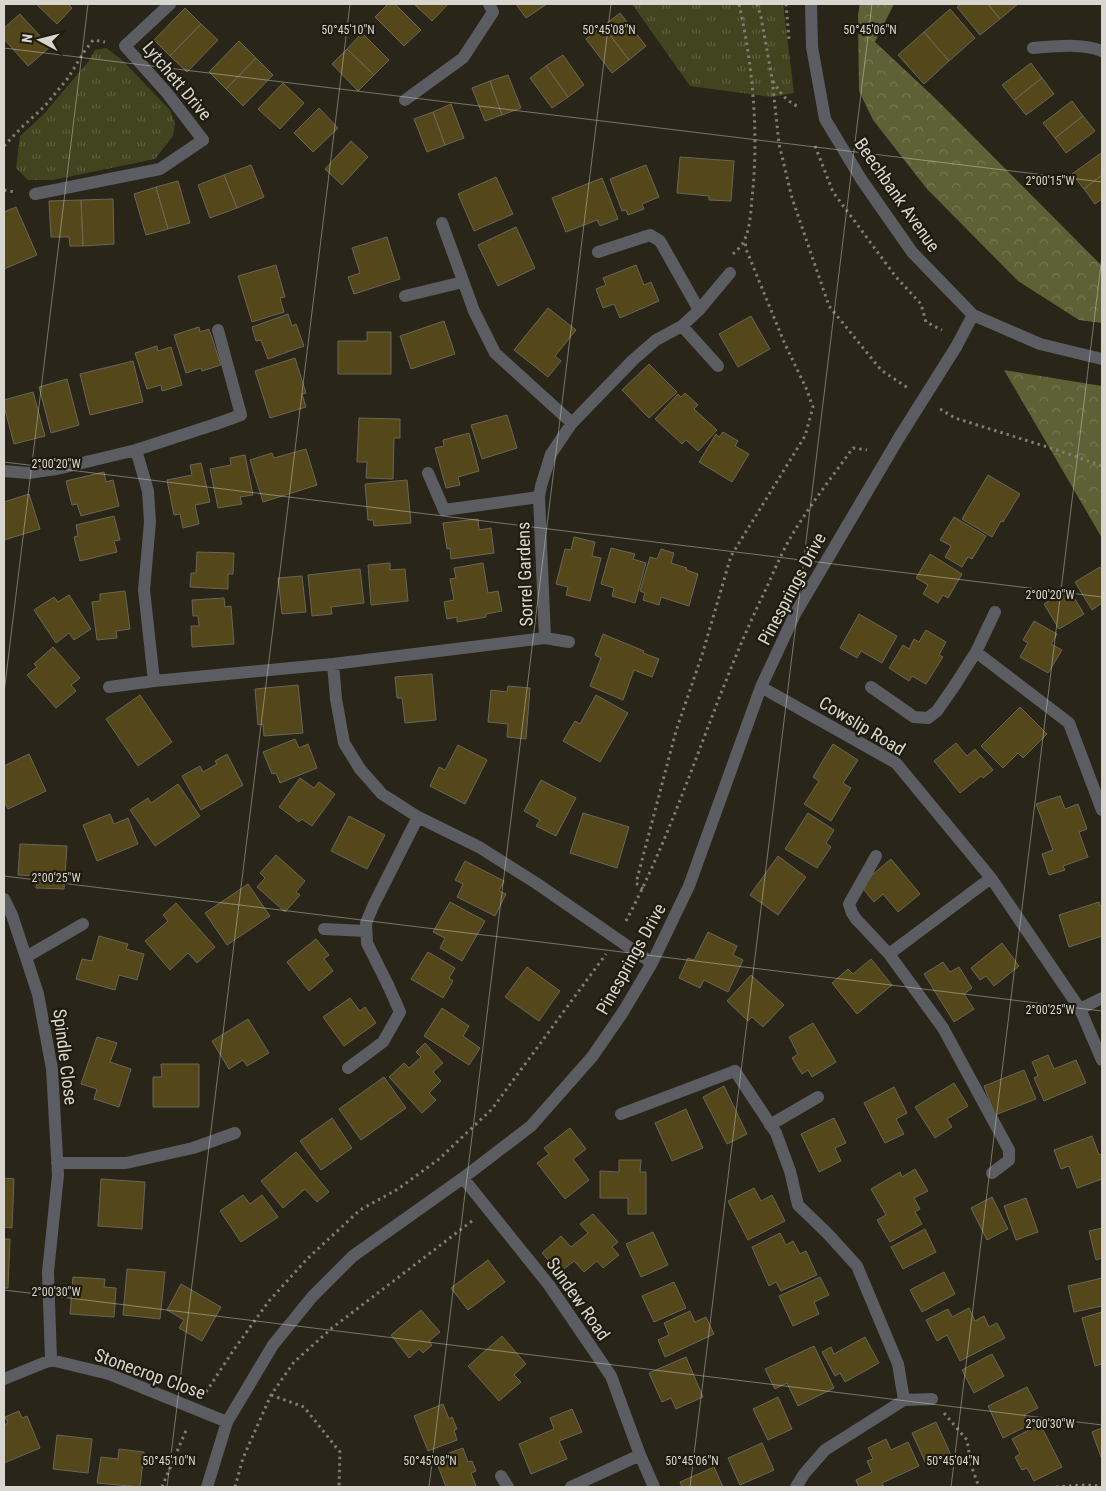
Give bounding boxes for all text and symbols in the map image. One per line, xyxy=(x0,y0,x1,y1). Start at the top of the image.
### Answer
north arrow xyxy=(15,15,65,65)
text: 50°45'10"N xyxy=(321,23,375,37)
text: 50°45'08"N xyxy=(582,23,636,37)
text: 50°45'06"N xyxy=(843,23,897,37)
text: N xyxy=(19,33,36,44)
street label: Lytchett Drive xyxy=(138,37,216,124)
street label: Beechbank Avenue xyxy=(850,134,944,256)
text: 2°00'15"W xyxy=(1025,174,1075,188)
text: 2°00'20"W xyxy=(31,457,81,471)
street label: Sorrel Gardens xyxy=(512,521,537,627)
street label: Pinesprings Drive xyxy=(753,529,830,648)
text: 2°00'20"W xyxy=(1025,588,1075,602)
street label: Cowslip Road xyxy=(815,692,909,759)
text: 2°00'25"W xyxy=(31,871,81,885)
street label: Pinesprings Drive xyxy=(591,900,670,1018)
text: 2°00'25"W xyxy=(1025,1003,1075,1017)
street label: Spindle Close xyxy=(49,1008,82,1106)
street label: Sundew Road xyxy=(542,1253,615,1344)
text: 2°00'30"W xyxy=(31,1285,81,1299)
street label: Stonecrop Close xyxy=(92,1344,208,1403)
text: 2°00'30"W xyxy=(1025,1417,1075,1431)
text: 50°45'10"N xyxy=(142,1454,196,1468)
text: 50°45'08"N xyxy=(403,1454,457,1468)
text: 50°45'06"N xyxy=(665,1454,719,1468)
text: 50°45'04"N xyxy=(926,1454,980,1468)

